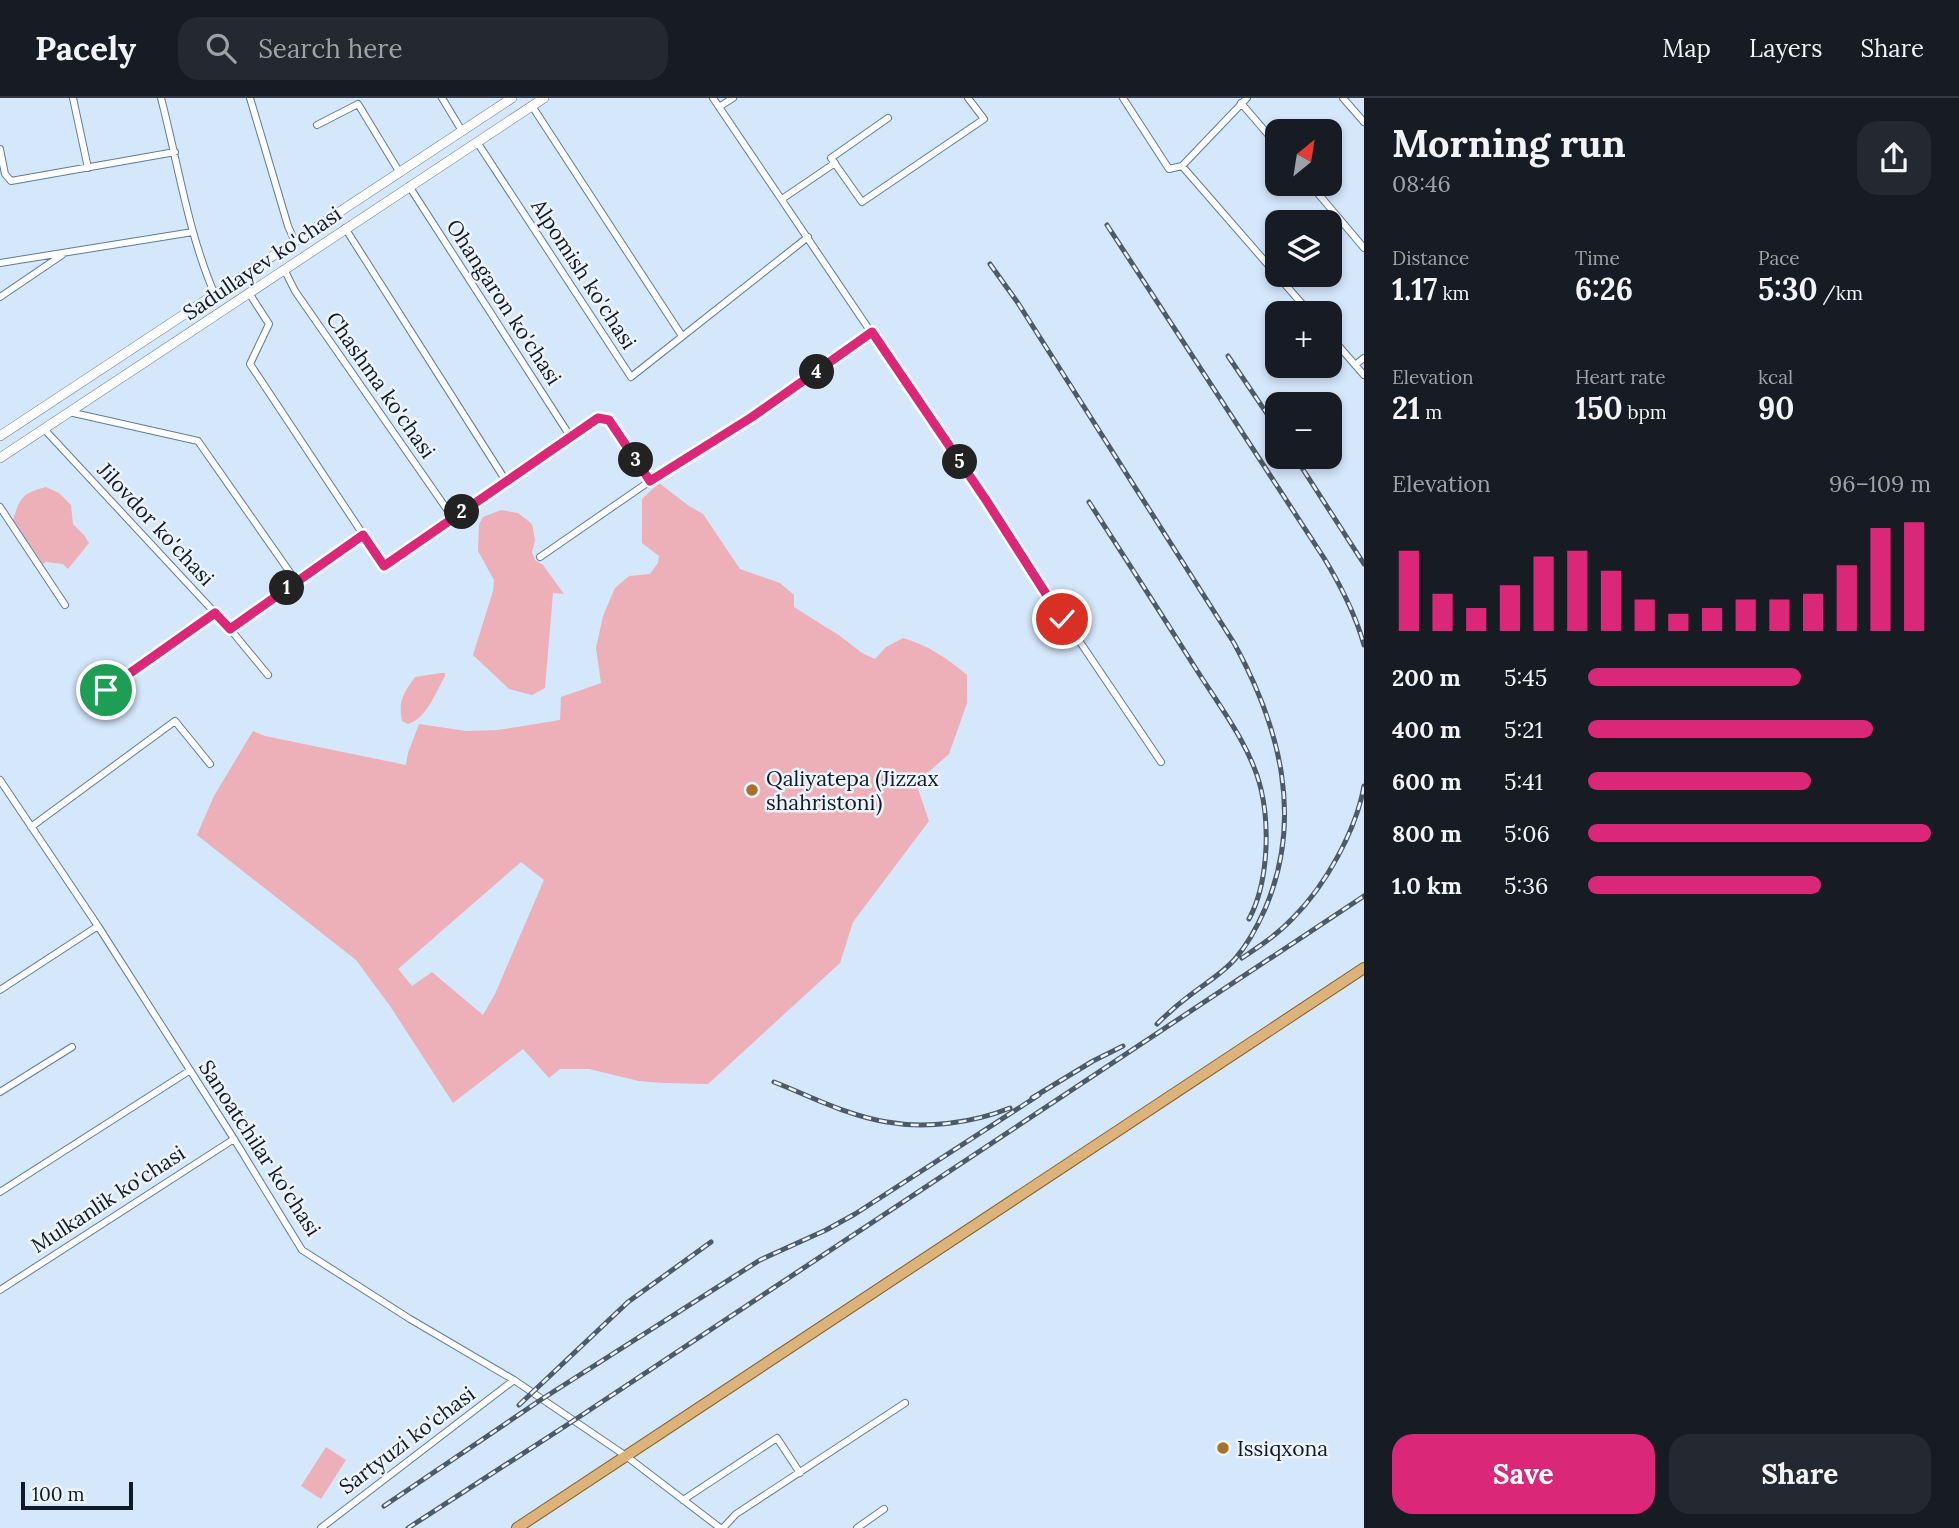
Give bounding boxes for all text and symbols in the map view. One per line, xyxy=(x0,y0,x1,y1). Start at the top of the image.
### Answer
search box xyxy=(178,17,668,80)
text: Pacely xyxy=(35,27,136,69)
icon: search xyxy=(202,29,240,67)
text: Search here xyxy=(258,32,402,65)
text: Map xyxy=(1662,33,1711,64)
text: Layers xyxy=(1749,33,1822,64)
text: Share xyxy=(1860,33,1924,64)
north arrow xyxy=(1265,119,1342,196)
map controls xyxy=(1265,119,1342,469)
text: Morning run xyxy=(1392,119,1626,167)
button: share xyxy=(1857,121,1931,195)
text: 08:46 xyxy=(1392,169,1451,198)
street label: Alpomish ko'chasi xyxy=(525,193,643,354)
street label: Sadullayev ko'chasi xyxy=(178,200,347,326)
button: layers xyxy=(1265,210,1342,287)
street label: Ohangaron ko'chasi xyxy=(440,214,568,390)
text: Distance xyxy=(1392,246,1469,270)
text: Time xyxy=(1575,246,1620,270)
text: Pace xyxy=(1758,246,1800,270)
text: 1.17 xyxy=(1392,270,1437,308)
text: 6:26 xyxy=(1575,270,1633,308)
text: 5:30 xyxy=(1758,270,1818,308)
text: km xyxy=(1437,281,1470,305)
text: /km xyxy=(1818,281,1863,305)
button: + xyxy=(1265,301,1342,378)
street label: Chashma ko'chasi xyxy=(320,306,442,464)
pin: 4 xyxy=(800,354,834,390)
text: 4 xyxy=(811,359,822,383)
text: Elevation xyxy=(1392,365,1474,389)
text: Heart rate xyxy=(1575,365,1666,389)
text: kcal xyxy=(1758,365,1793,389)
text: 21 xyxy=(1392,389,1420,427)
text: 150 xyxy=(1575,389,1622,427)
text: 90 xyxy=(1758,389,1794,427)
button: − xyxy=(1265,392,1342,469)
text: m xyxy=(1420,400,1442,424)
text: bpm xyxy=(1622,400,1667,424)
pin: 3 xyxy=(618,442,654,478)
pin: 5 xyxy=(942,444,978,480)
text: 3 xyxy=(630,447,641,471)
text: 5 xyxy=(954,449,965,473)
street label: Jilovdor ko'chasi xyxy=(91,456,220,591)
text: Elevation xyxy=(1392,469,1491,498)
text: 96–109 m xyxy=(1829,469,1931,498)
pin: 2 xyxy=(444,494,480,530)
text: 2 xyxy=(456,499,467,523)
pin: 1 xyxy=(270,570,304,606)
text: 1 xyxy=(283,575,290,599)
pin xyxy=(1032,589,1092,649)
icon: check xyxy=(1043,600,1081,638)
pin xyxy=(76,660,136,720)
text: 200 m xyxy=(1392,663,1461,692)
text: 5:45 xyxy=(1504,663,1547,692)
icon: arrive xyxy=(87,671,125,709)
text: 400 m xyxy=(1392,715,1461,744)
text: 5:21 xyxy=(1504,715,1543,744)
place label: Qaliyatepa (Jizzax shahristoni) xyxy=(766,765,939,816)
text: 600 m xyxy=(1392,767,1462,796)
text: 5:41 xyxy=(1504,767,1543,796)
marker: Qaliyatepa (Jizzax shahristoni) xyxy=(744,782,760,798)
text: 800 m xyxy=(1392,819,1462,848)
text: 5:06 xyxy=(1504,819,1550,848)
text: 1.0 km xyxy=(1392,871,1462,900)
text: 5:36 xyxy=(1504,871,1548,900)
street label: Sanoatchilar ko'chasi xyxy=(193,1055,327,1241)
street label: Mulkanlik ko'chasi xyxy=(26,1139,190,1259)
street label: Sartyuzi ko'chasi xyxy=(334,1380,480,1500)
button: Save xyxy=(1392,1434,1655,1514)
button: Share xyxy=(1669,1434,1931,1514)
place label: Issiqxona xyxy=(1237,1435,1328,1462)
marker: Issiqxona xyxy=(1215,1440,1231,1456)
scale bar xyxy=(21,1479,133,1511)
text: 100 m xyxy=(32,1482,85,1506)

